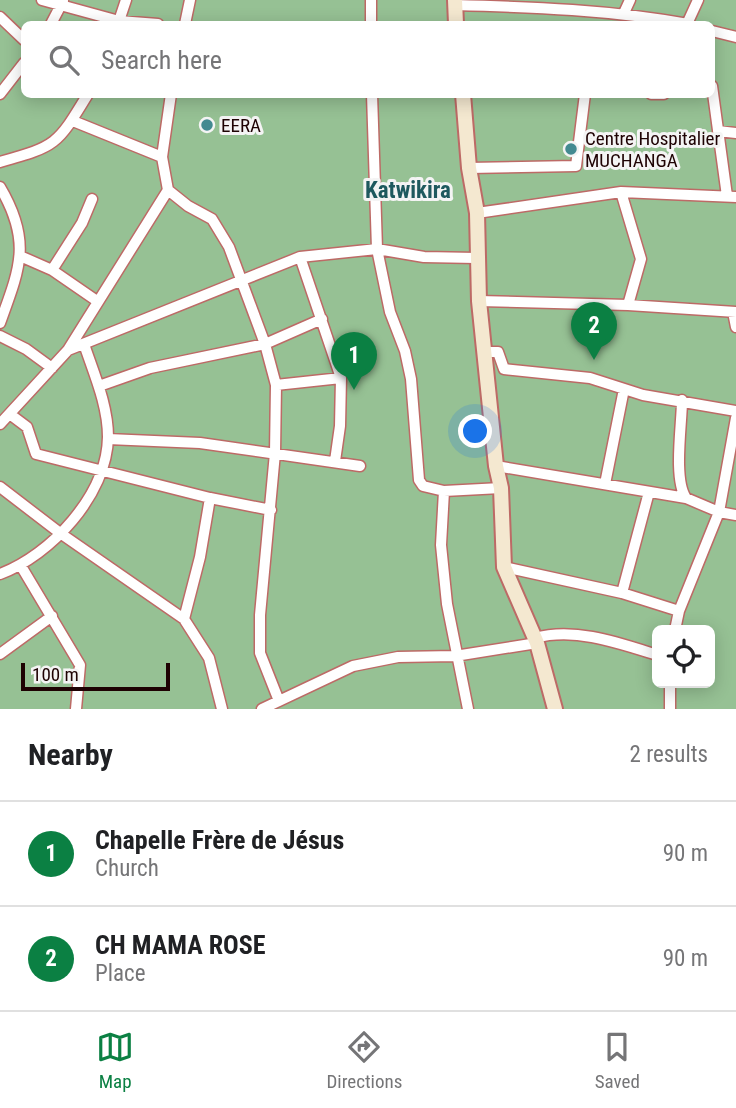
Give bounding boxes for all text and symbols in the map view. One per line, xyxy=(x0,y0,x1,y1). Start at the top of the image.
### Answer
search box xyxy=(21,21,715,98)
icon: search xyxy=(45,41,83,79)
text: Search here xyxy=(101,45,222,75)
place label: EERA xyxy=(221,114,261,137)
marker: EERA xyxy=(199,117,215,133)
place label: Centre Hospitalier MUCHANGA xyxy=(585,127,720,172)
marker: Centre Hospitalier MUCHANGA xyxy=(563,141,579,157)
district label: Katwikira xyxy=(365,177,451,204)
pin: 2 xyxy=(571,302,617,360)
pin: 1 xyxy=(331,332,377,390)
your location xyxy=(458,414,492,448)
map controls xyxy=(652,625,715,688)
button: locate xyxy=(652,625,715,688)
scale bar xyxy=(21,660,170,692)
text: 100 m xyxy=(32,663,79,686)
text: Nearby xyxy=(28,737,113,772)
text: 2 results xyxy=(630,741,708,768)
text: Chapelle Frère de Jésus xyxy=(95,825,344,855)
text: 1 xyxy=(45,840,57,867)
text: 90 m xyxy=(663,840,708,867)
text: Church xyxy=(95,855,159,882)
text: CH MAMA ROSE xyxy=(95,930,266,960)
text: 2 xyxy=(45,945,57,972)
text: 90 m xyxy=(663,945,708,972)
text: Place xyxy=(95,960,145,987)
tab: Map xyxy=(96,1028,134,1093)
tab: Directions xyxy=(326,1028,402,1093)
tab: Saved xyxy=(595,1028,640,1093)

